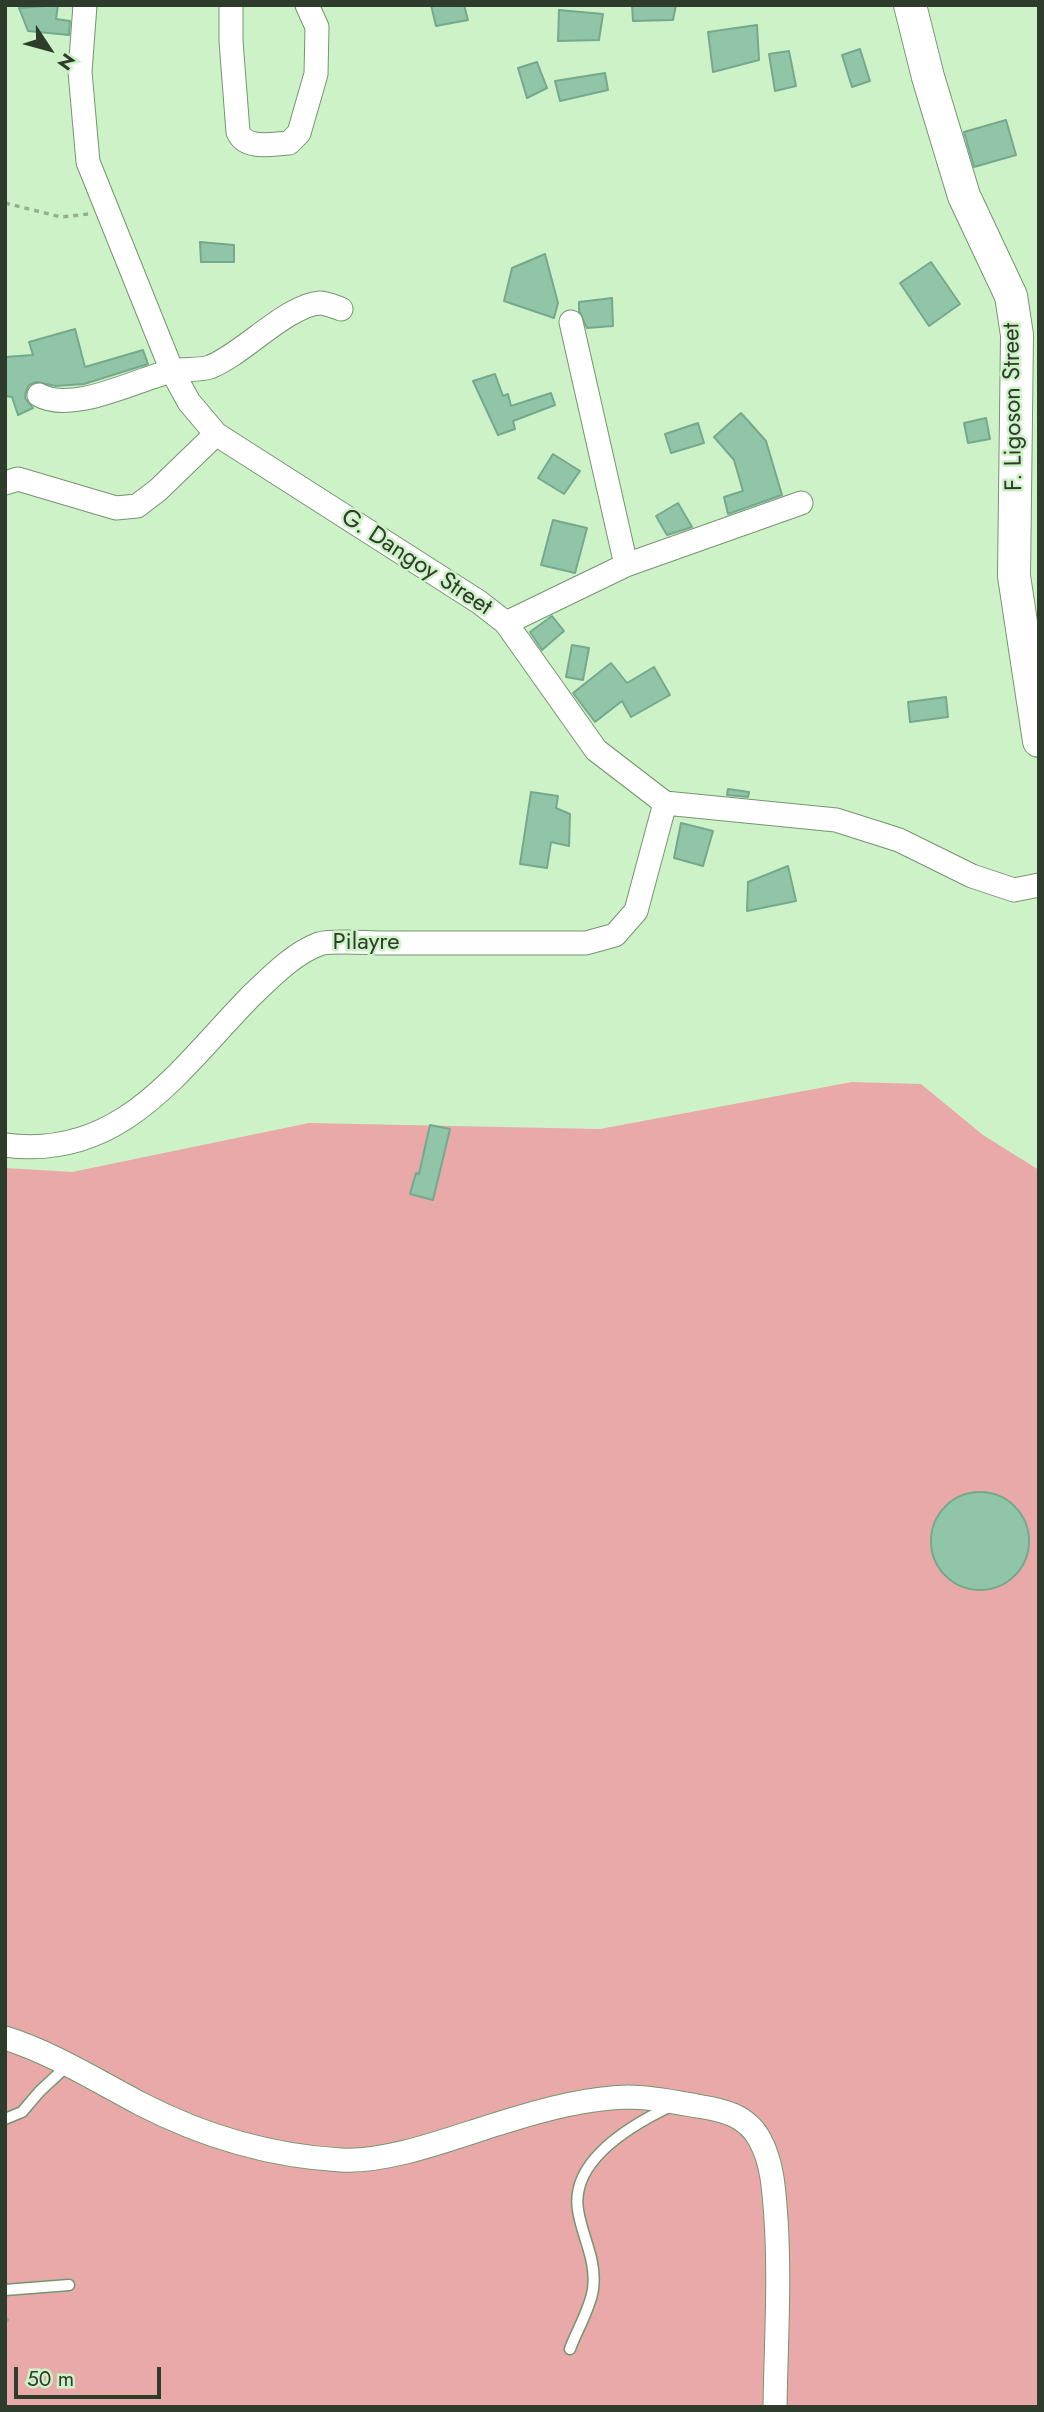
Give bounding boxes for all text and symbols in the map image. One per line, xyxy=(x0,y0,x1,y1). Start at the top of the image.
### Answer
north arrow xyxy=(14,14,84,84)
text: N xyxy=(51,48,82,76)
street label: F. Ligoson Street xyxy=(998,323,1030,491)
street label: G. Dangoy Street xyxy=(335,503,497,623)
street label: Pilayre xyxy=(332,929,400,957)
scale bar xyxy=(18,2352,164,2396)
text: 50 m xyxy=(27,2364,74,2394)

